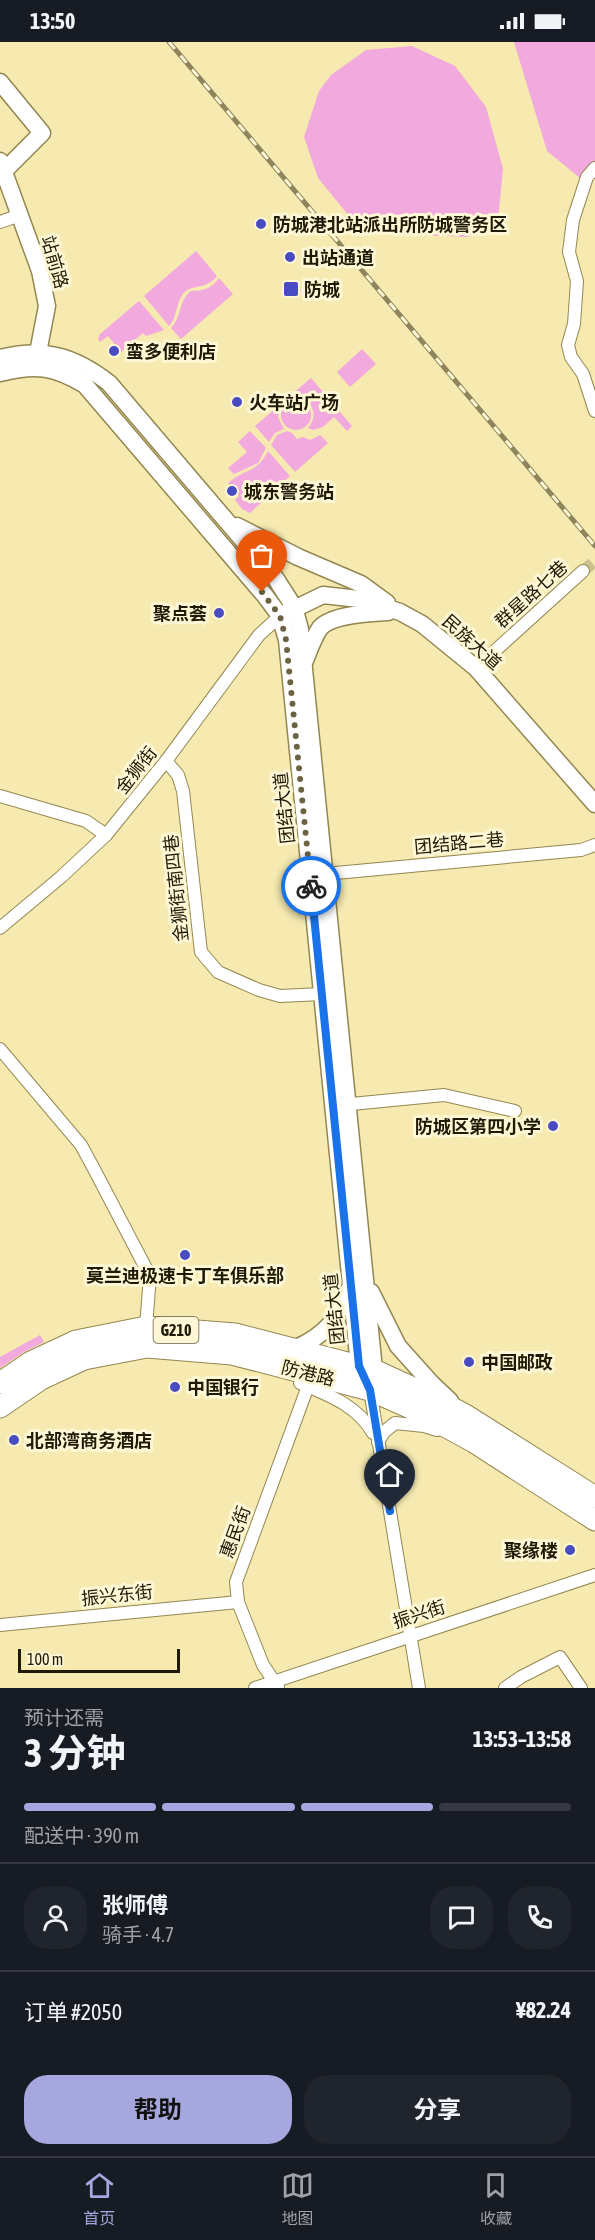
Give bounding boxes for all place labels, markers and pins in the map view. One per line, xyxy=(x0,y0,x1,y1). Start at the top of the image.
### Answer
place label: 防城港北站派出所防城警务区 xyxy=(273,214,507,235)
marker: 防城港北站派出所防城警务区 xyxy=(254,217,268,231)
place label: 出站通道 xyxy=(302,247,374,268)
marker: 出站通道 xyxy=(283,250,297,264)
place label: 防城 xyxy=(304,279,340,300)
marker: 防城 xyxy=(282,280,300,298)
place label: 蛮多便利店 xyxy=(126,341,216,362)
marker: 蛮多便利店 xyxy=(107,344,121,358)
place label: 火车站广场 xyxy=(249,392,339,413)
marker: 火车站广场 xyxy=(230,395,244,409)
place label: 城东警务站 xyxy=(244,481,334,502)
marker: 城东警务站 xyxy=(225,484,239,498)
pin xyxy=(236,530,287,592)
place label: 聚点荟 xyxy=(153,603,207,624)
marker: 聚点荟 xyxy=(212,606,226,620)
place label: 防城区第四小学 xyxy=(415,1116,541,1137)
marker: 防城区第四小学 xyxy=(546,1119,560,1133)
marker: 莫兰迪极速卡丁车俱乐部 xyxy=(178,1248,192,1262)
place label: 莫兰迪极速卡丁车俱乐部 xyxy=(86,1265,284,1286)
place label: 中国邮政 xyxy=(481,1352,553,1373)
marker: 中国邮政 xyxy=(462,1355,476,1369)
place label: 中国银行 xyxy=(187,1377,259,1398)
marker: 中国银行 xyxy=(168,1380,182,1394)
place label: 北部湾商务酒店 xyxy=(26,1430,152,1451)
marker: 北部湾商务酒店 xyxy=(7,1433,21,1447)
pin xyxy=(364,1449,415,1511)
place label: 聚缘楼 xyxy=(504,1540,558,1561)
marker: 聚缘楼 xyxy=(563,1543,577,1557)

